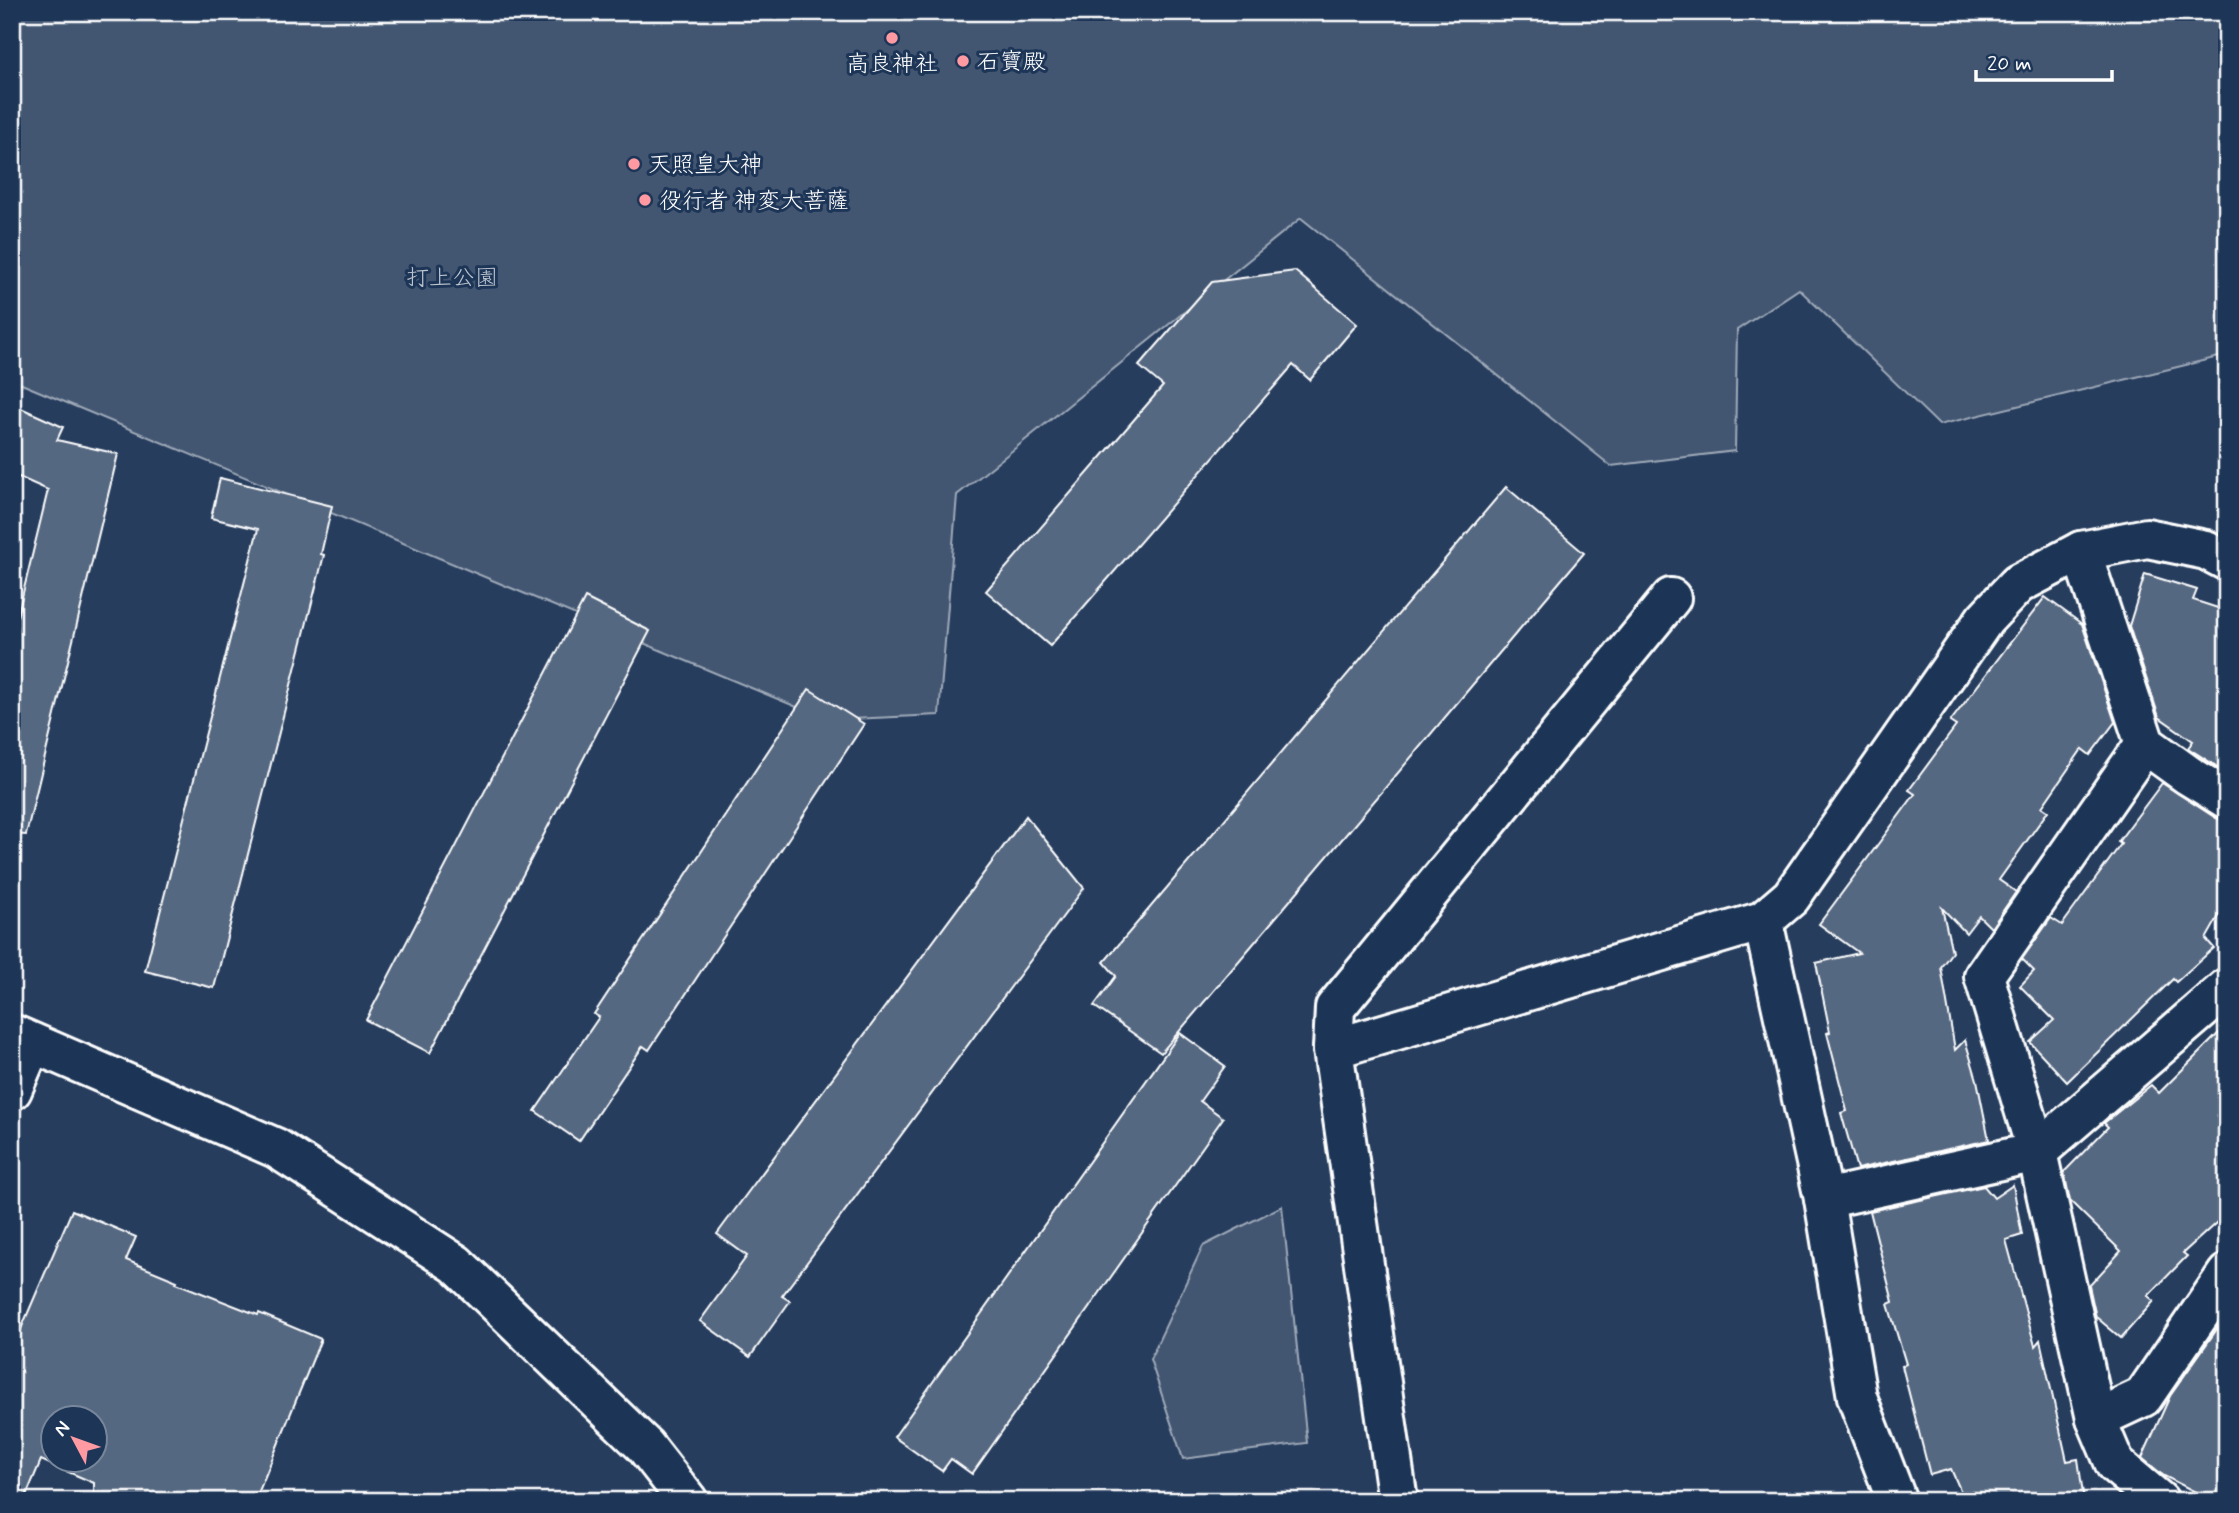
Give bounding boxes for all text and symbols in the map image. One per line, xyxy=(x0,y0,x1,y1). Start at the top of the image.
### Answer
marker: 高良神社 xyxy=(884,30,900,46)
scale bar xyxy=(1976,38,2113,82)
place label: 石寶殿 xyxy=(977,48,1046,78)
place label: 高良神社 xyxy=(846,50,938,80)
text: 20 m xyxy=(1987,50,2032,78)
marker: 石寶殿 xyxy=(955,53,971,69)
place label: 天照皇大神 xyxy=(648,151,763,181)
marker: 天照皇大神 xyxy=(626,156,642,172)
place label: 役行者 神変大菩薩 xyxy=(659,187,849,217)
marker: 役行者 神変大菩薩 xyxy=(637,192,653,208)
park label: 打上公園 xyxy=(406,264,498,294)
north arrow xyxy=(38,1404,108,1474)
text: N xyxy=(49,1416,76,1442)

